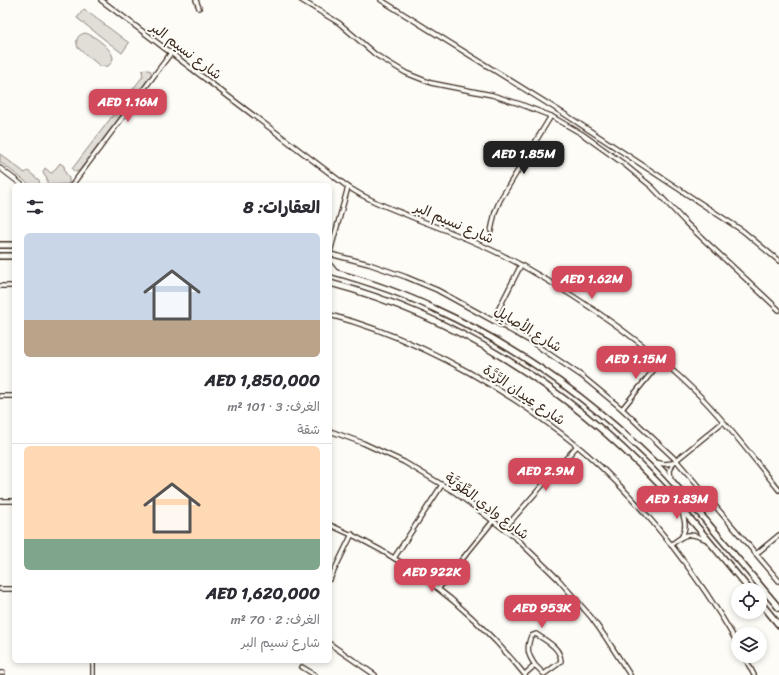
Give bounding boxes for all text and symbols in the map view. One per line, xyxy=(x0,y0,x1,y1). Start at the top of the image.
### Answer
street label: شارع نسيم البر xyxy=(144,15,227,87)
pin: AED 1.16M xyxy=(82,89,174,123)
text: AED 1.16M xyxy=(98,90,158,113)
pin: AED 1.85M xyxy=(478,141,570,175)
text: AED 1.85M xyxy=(492,142,556,165)
text: العقارات: 8 xyxy=(243,192,320,222)
street label: شارع نسيم البر xyxy=(409,195,498,251)
icon: filters xyxy=(24,196,46,218)
icon: home xyxy=(136,259,208,331)
pin: AED 1.62M xyxy=(546,266,638,300)
text: AED 1.62M xyxy=(561,267,623,290)
street label: شارع الأصايِل xyxy=(489,299,567,359)
pin: AED 1.15M xyxy=(590,346,682,380)
text: AED 1.15M xyxy=(605,347,667,370)
street label: شارع عِيدان الرَّدَّة xyxy=(477,358,571,432)
text: AED 1,850,000 xyxy=(205,365,320,395)
text: الغرف: 3 · 101 m² xyxy=(227,395,320,418)
text: شقة xyxy=(297,418,320,441)
pin: AED 2.9M xyxy=(505,458,587,492)
text: AED 2.9M xyxy=(517,459,575,482)
street label: شارع وادِي الطِّوَيَّة xyxy=(439,466,535,546)
icon: home xyxy=(136,472,208,544)
pin: AED 1.83M xyxy=(631,486,723,520)
text: AED 1.83M xyxy=(646,487,708,510)
pin: AED 922K xyxy=(391,559,473,593)
text: AED 922K xyxy=(403,560,461,583)
text: AED 1,620,000 xyxy=(206,578,320,608)
map controls xyxy=(731,583,767,663)
button: locate xyxy=(731,583,767,619)
pin: AED 953K xyxy=(501,595,583,629)
text: AED 953K xyxy=(513,596,571,619)
text: الغرف: 2 · 70 m² xyxy=(231,608,320,631)
button: layers xyxy=(731,627,767,663)
text: شارع نسيم البر xyxy=(241,631,320,654)

